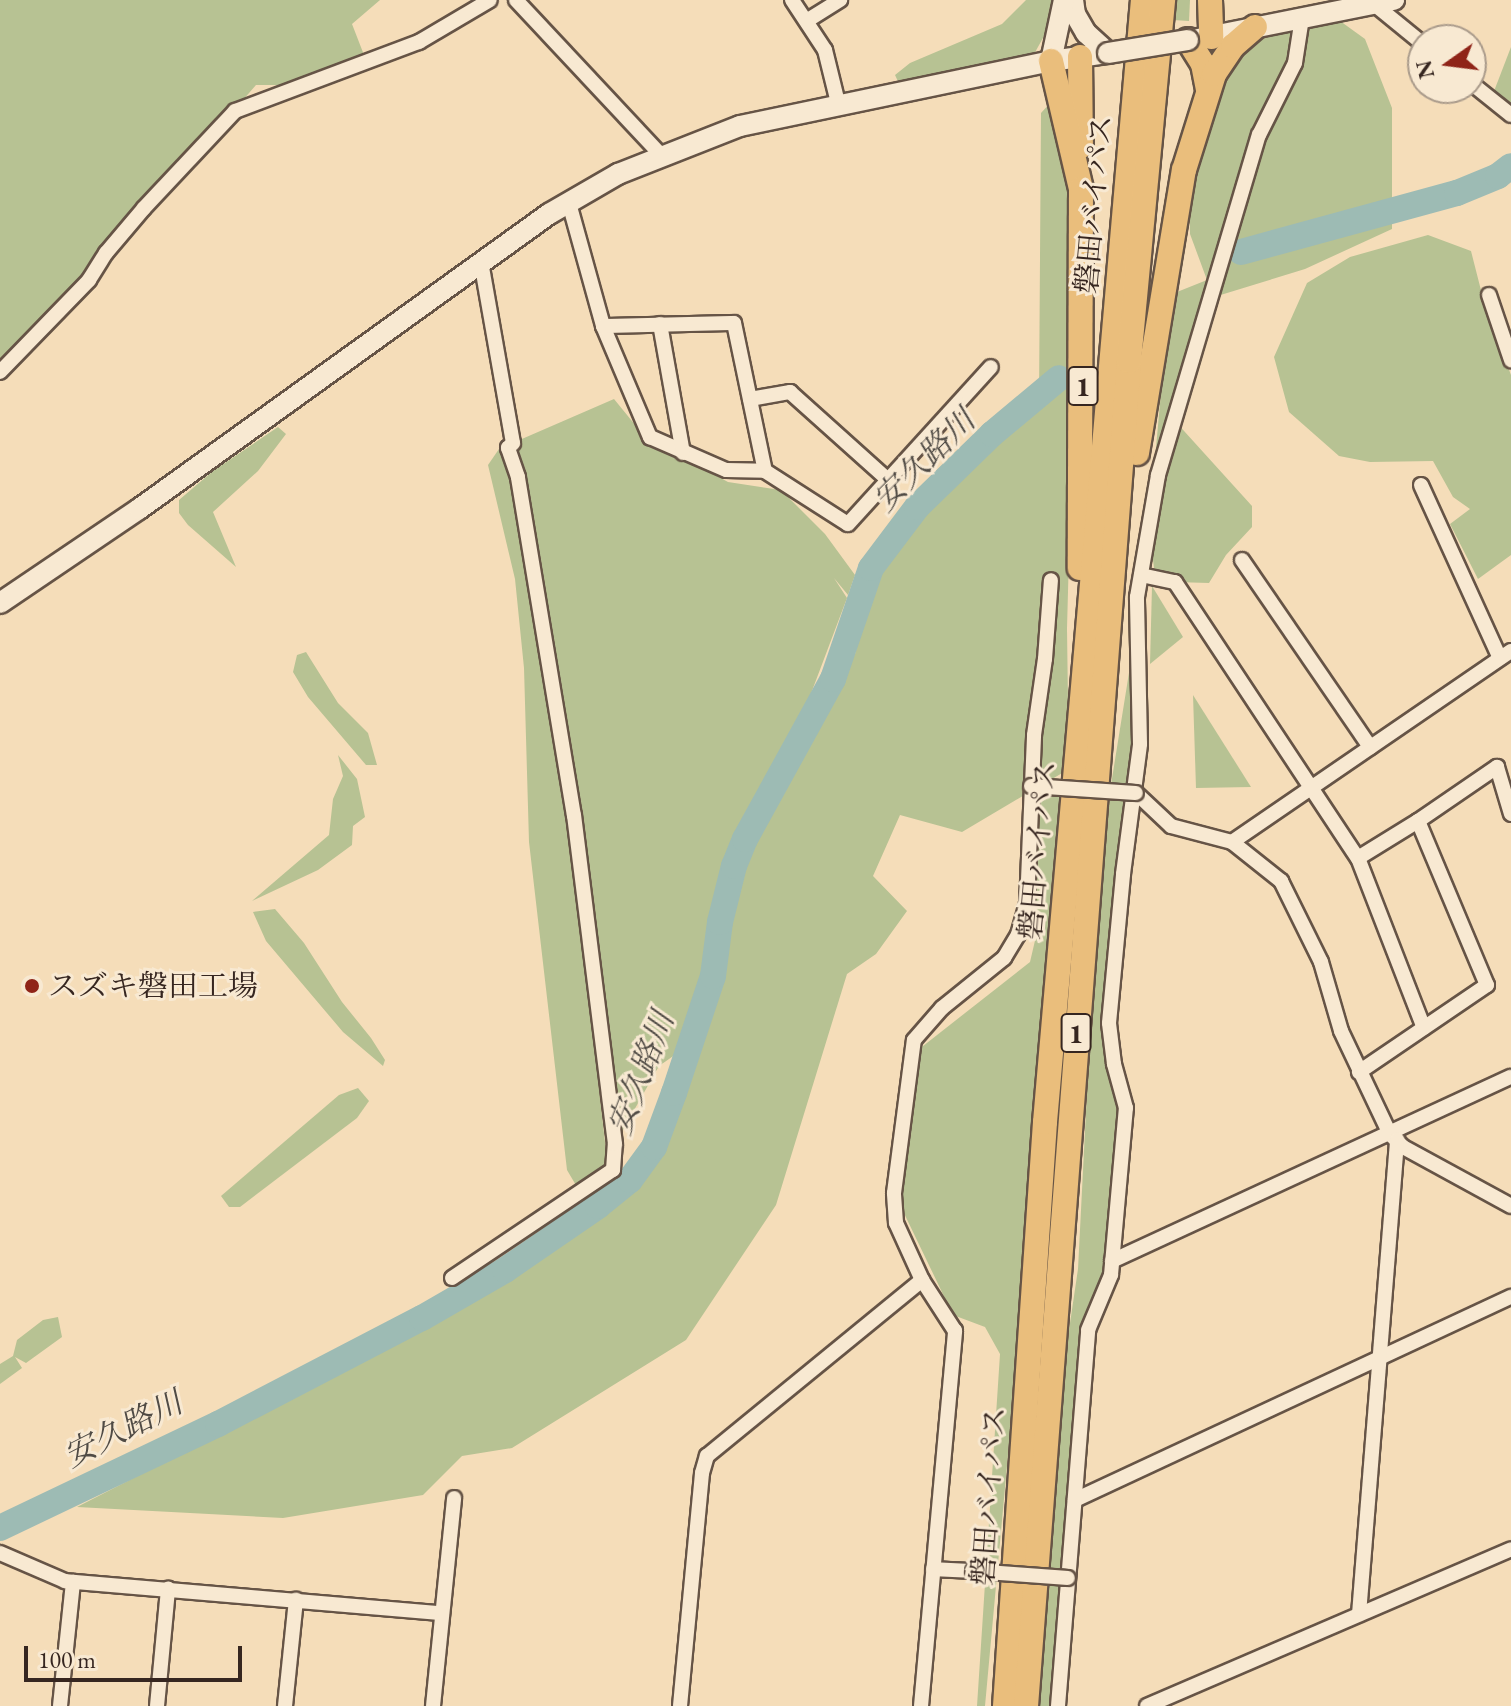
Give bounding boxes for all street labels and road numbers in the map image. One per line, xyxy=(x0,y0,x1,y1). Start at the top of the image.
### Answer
street label: 磐田バイパス xyxy=(1068,113,1120,295)
road number: 1 xyxy=(1067,362,1099,410)
street label: 磐田バイパス xyxy=(1012,759,1064,941)
road number: 1 xyxy=(1060,1009,1092,1057)
street label: 磐田バイパス xyxy=(965,1405,1013,1587)

